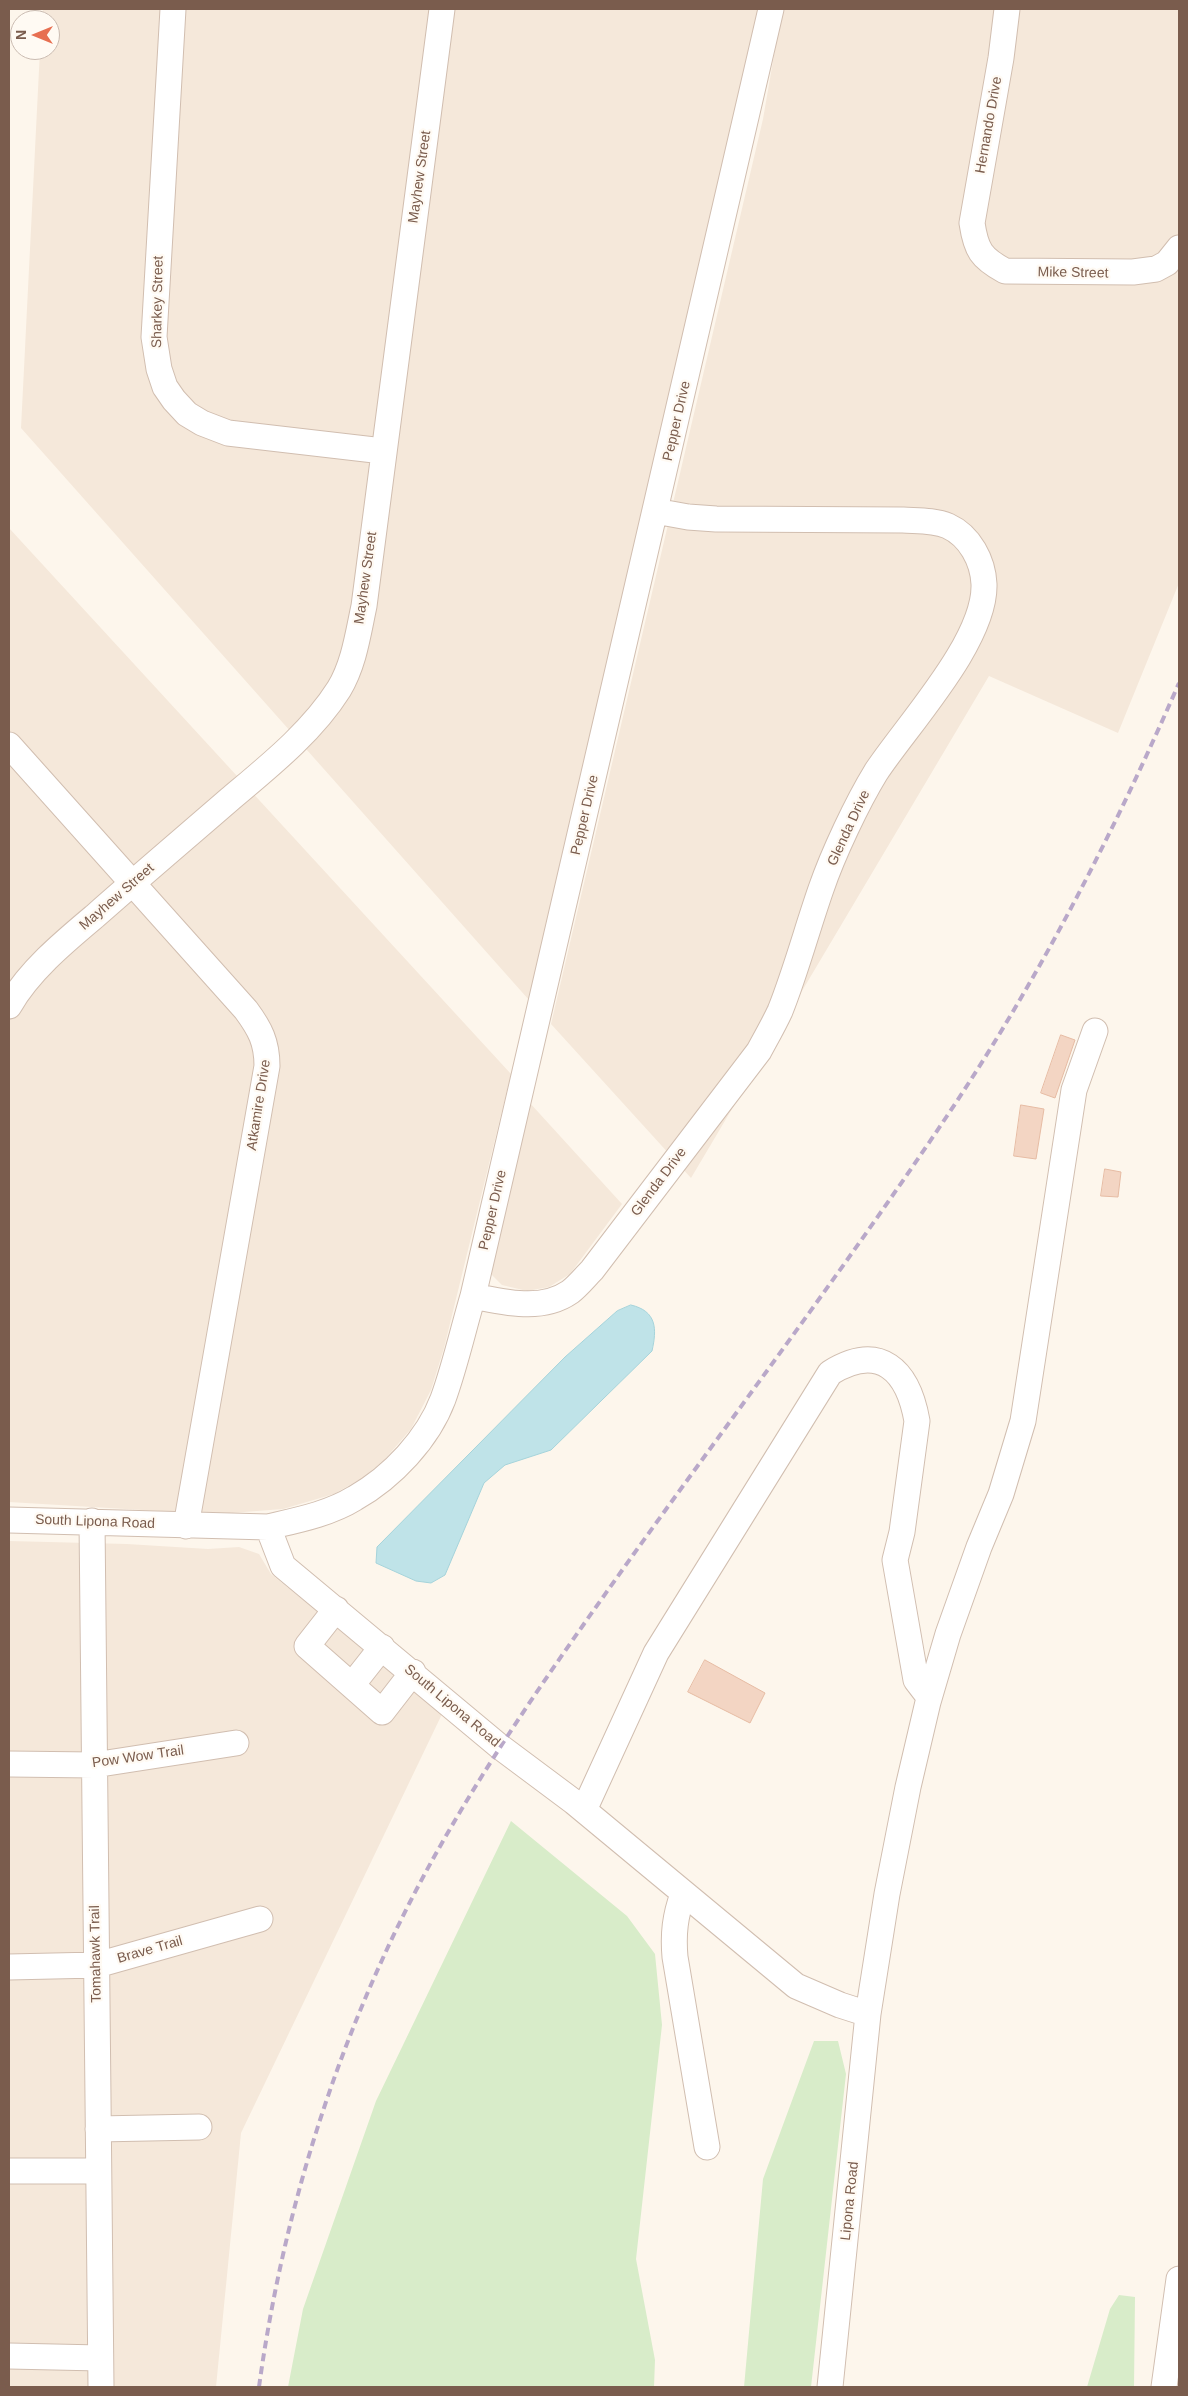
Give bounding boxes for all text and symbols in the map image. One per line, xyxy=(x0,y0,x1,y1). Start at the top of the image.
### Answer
north arrow xyxy=(10,10,60,60)
text: N xyxy=(13,30,29,40)
street label: Hernando Drive xyxy=(972,75,1006,175)
street label: Mayhew Street xyxy=(405,130,435,224)
street label: Sharkey Street xyxy=(149,256,167,348)
street label: Mike Street xyxy=(1037,264,1109,282)
street label: Pepper Drive xyxy=(660,379,694,463)
street label: Mayhew Street xyxy=(351,531,381,625)
street label: Pepper Drive xyxy=(568,773,602,857)
street label: Glenda Drive xyxy=(824,787,874,869)
street label: Mayhew Street xyxy=(76,860,158,934)
street label: Atkamire Drive xyxy=(244,1058,274,1152)
street label: Glenda Drive xyxy=(628,1144,690,1220)
street label: Pepper Drive xyxy=(476,1168,510,1252)
street label: South Lipona Road xyxy=(35,1512,155,1532)
street label: South Lipona Road xyxy=(401,1661,503,1751)
street label: Pow Wow Trail xyxy=(91,1742,185,1772)
street label: Tomahawk Trail xyxy=(87,1905,105,2003)
street label: Brave Trail xyxy=(115,1933,185,1967)
street label: Lipona Road xyxy=(837,2161,863,2241)

